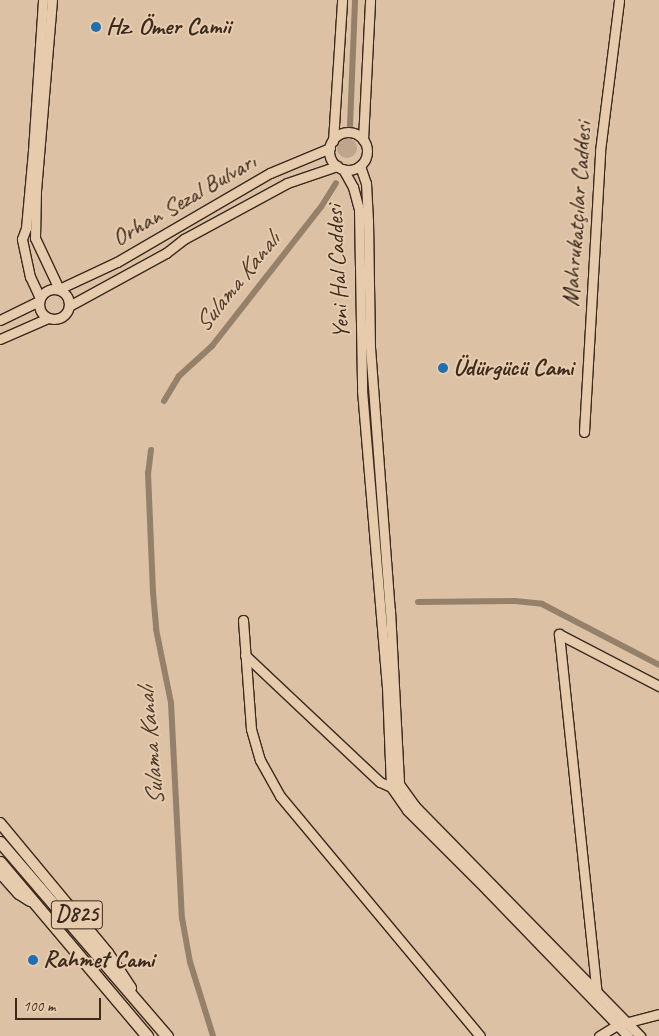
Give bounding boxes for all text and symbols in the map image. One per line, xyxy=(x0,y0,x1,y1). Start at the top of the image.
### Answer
place label: Hz. Ömer Camii xyxy=(106,13,232,41)
marker: Hz. Ömer Camii xyxy=(90,21,102,33)
street label: Mahrukatçılar Caddesi xyxy=(556,120,598,308)
street label: Orhan Sezal Bulvarı xyxy=(107,147,261,253)
street label: Yeni Hal Caddesi xyxy=(320,204,356,340)
water label: Sulama Kanalı xyxy=(188,226,286,338)
place label: Üdürgücü Cami xyxy=(453,354,573,382)
marker: Üdürgücü Cami xyxy=(437,362,449,374)
water label: Sulama Kanalı xyxy=(131,685,171,807)
road number: D825 xyxy=(51,896,103,934)
place label: Rahmet Cami xyxy=(43,946,155,974)
marker: Rahmet Cami xyxy=(27,954,39,966)
scale bar xyxy=(18,988,104,1020)
text: 100 m xyxy=(23,997,55,1016)

